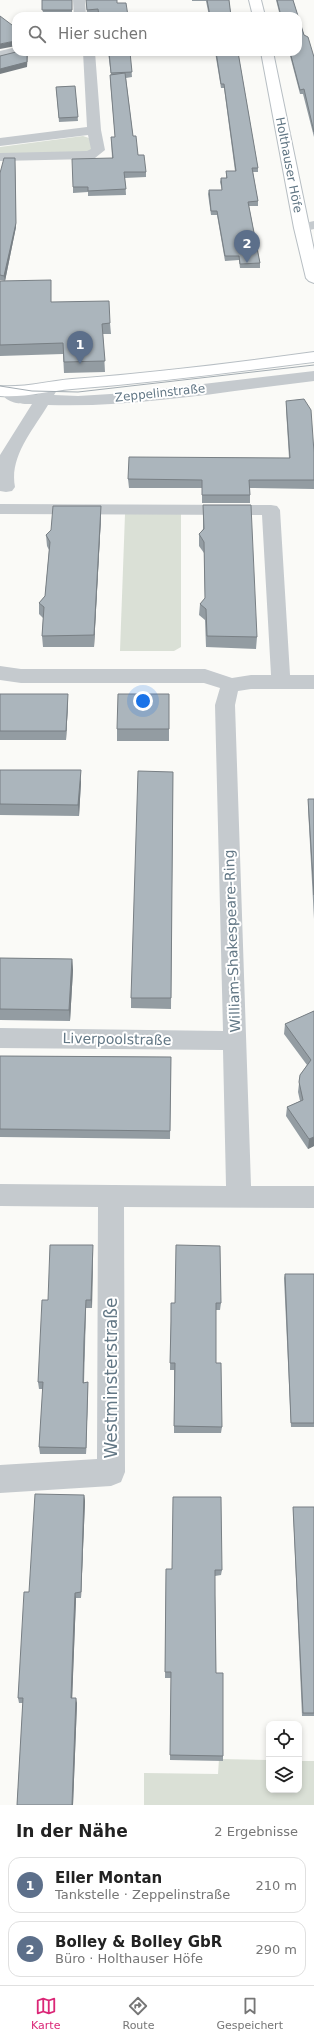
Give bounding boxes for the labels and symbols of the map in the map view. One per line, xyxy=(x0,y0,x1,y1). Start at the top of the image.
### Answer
street label: Holthauser Höfe xyxy=(273,116,305,214)
pin: 2 xyxy=(234,230,260,263)
pin: 1 xyxy=(67,331,93,364)
street label: Zeppelinstraße xyxy=(114,381,206,405)
your location xyxy=(133,691,153,711)
street label: William-Shakespeare-Ring xyxy=(221,849,243,1033)
street label: Liverpoolstraße xyxy=(62,1030,172,1048)
street label: Westminsterstraße xyxy=(101,1298,121,1458)

